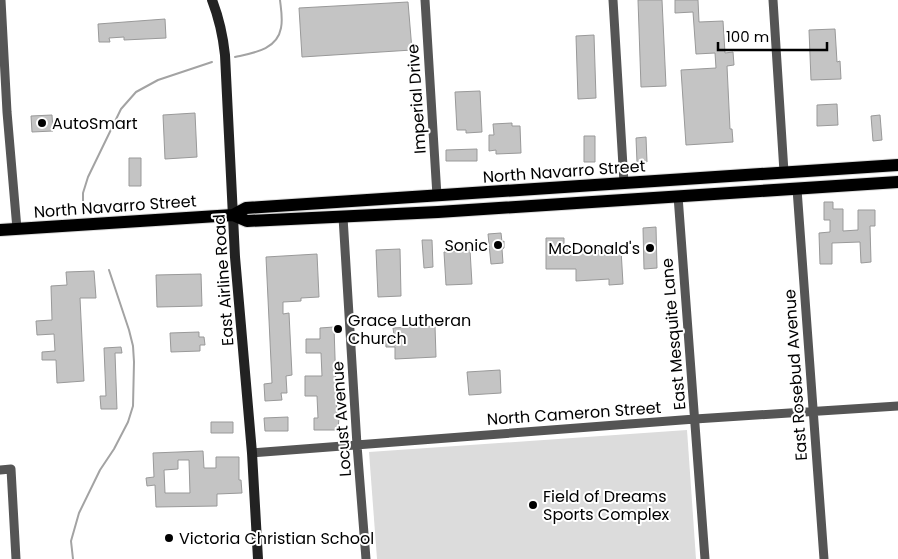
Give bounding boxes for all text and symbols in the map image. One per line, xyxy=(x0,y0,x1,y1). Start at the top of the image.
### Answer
scale bar xyxy=(718,20,827,52)
text: 100 m xyxy=(726,26,769,47)
street label: Imperial Drive xyxy=(401,43,432,155)
place label: AutoSmart xyxy=(52,112,138,135)
marker: AutoSmart xyxy=(36,117,48,129)
street label: North Navarro Street xyxy=(482,154,646,189)
street label: North Navarro Street xyxy=(33,189,197,224)
street label: East Airline Road xyxy=(207,213,240,347)
place label: Sonic xyxy=(444,234,488,257)
place label: McDonald's xyxy=(548,237,640,260)
marker: Sonic xyxy=(492,239,504,251)
marker: McDonald's xyxy=(644,242,656,254)
street label: East Mesquite Lane xyxy=(655,257,692,411)
street label: East Rosebud Avenue xyxy=(778,288,813,462)
place label: Grace Lutheran Church xyxy=(348,309,471,350)
marker: Grace Lutheran Church xyxy=(332,323,344,335)
street label: Locust Avenue xyxy=(326,360,357,477)
street label: North Cameron Street xyxy=(486,396,662,431)
place label: Field of Dreams Sports Complex xyxy=(543,485,670,526)
marker: Field of Dreams Sports Complex xyxy=(527,499,539,511)
place label: Victoria Christian School xyxy=(179,527,374,550)
marker: Victoria Christian School xyxy=(163,532,175,544)

